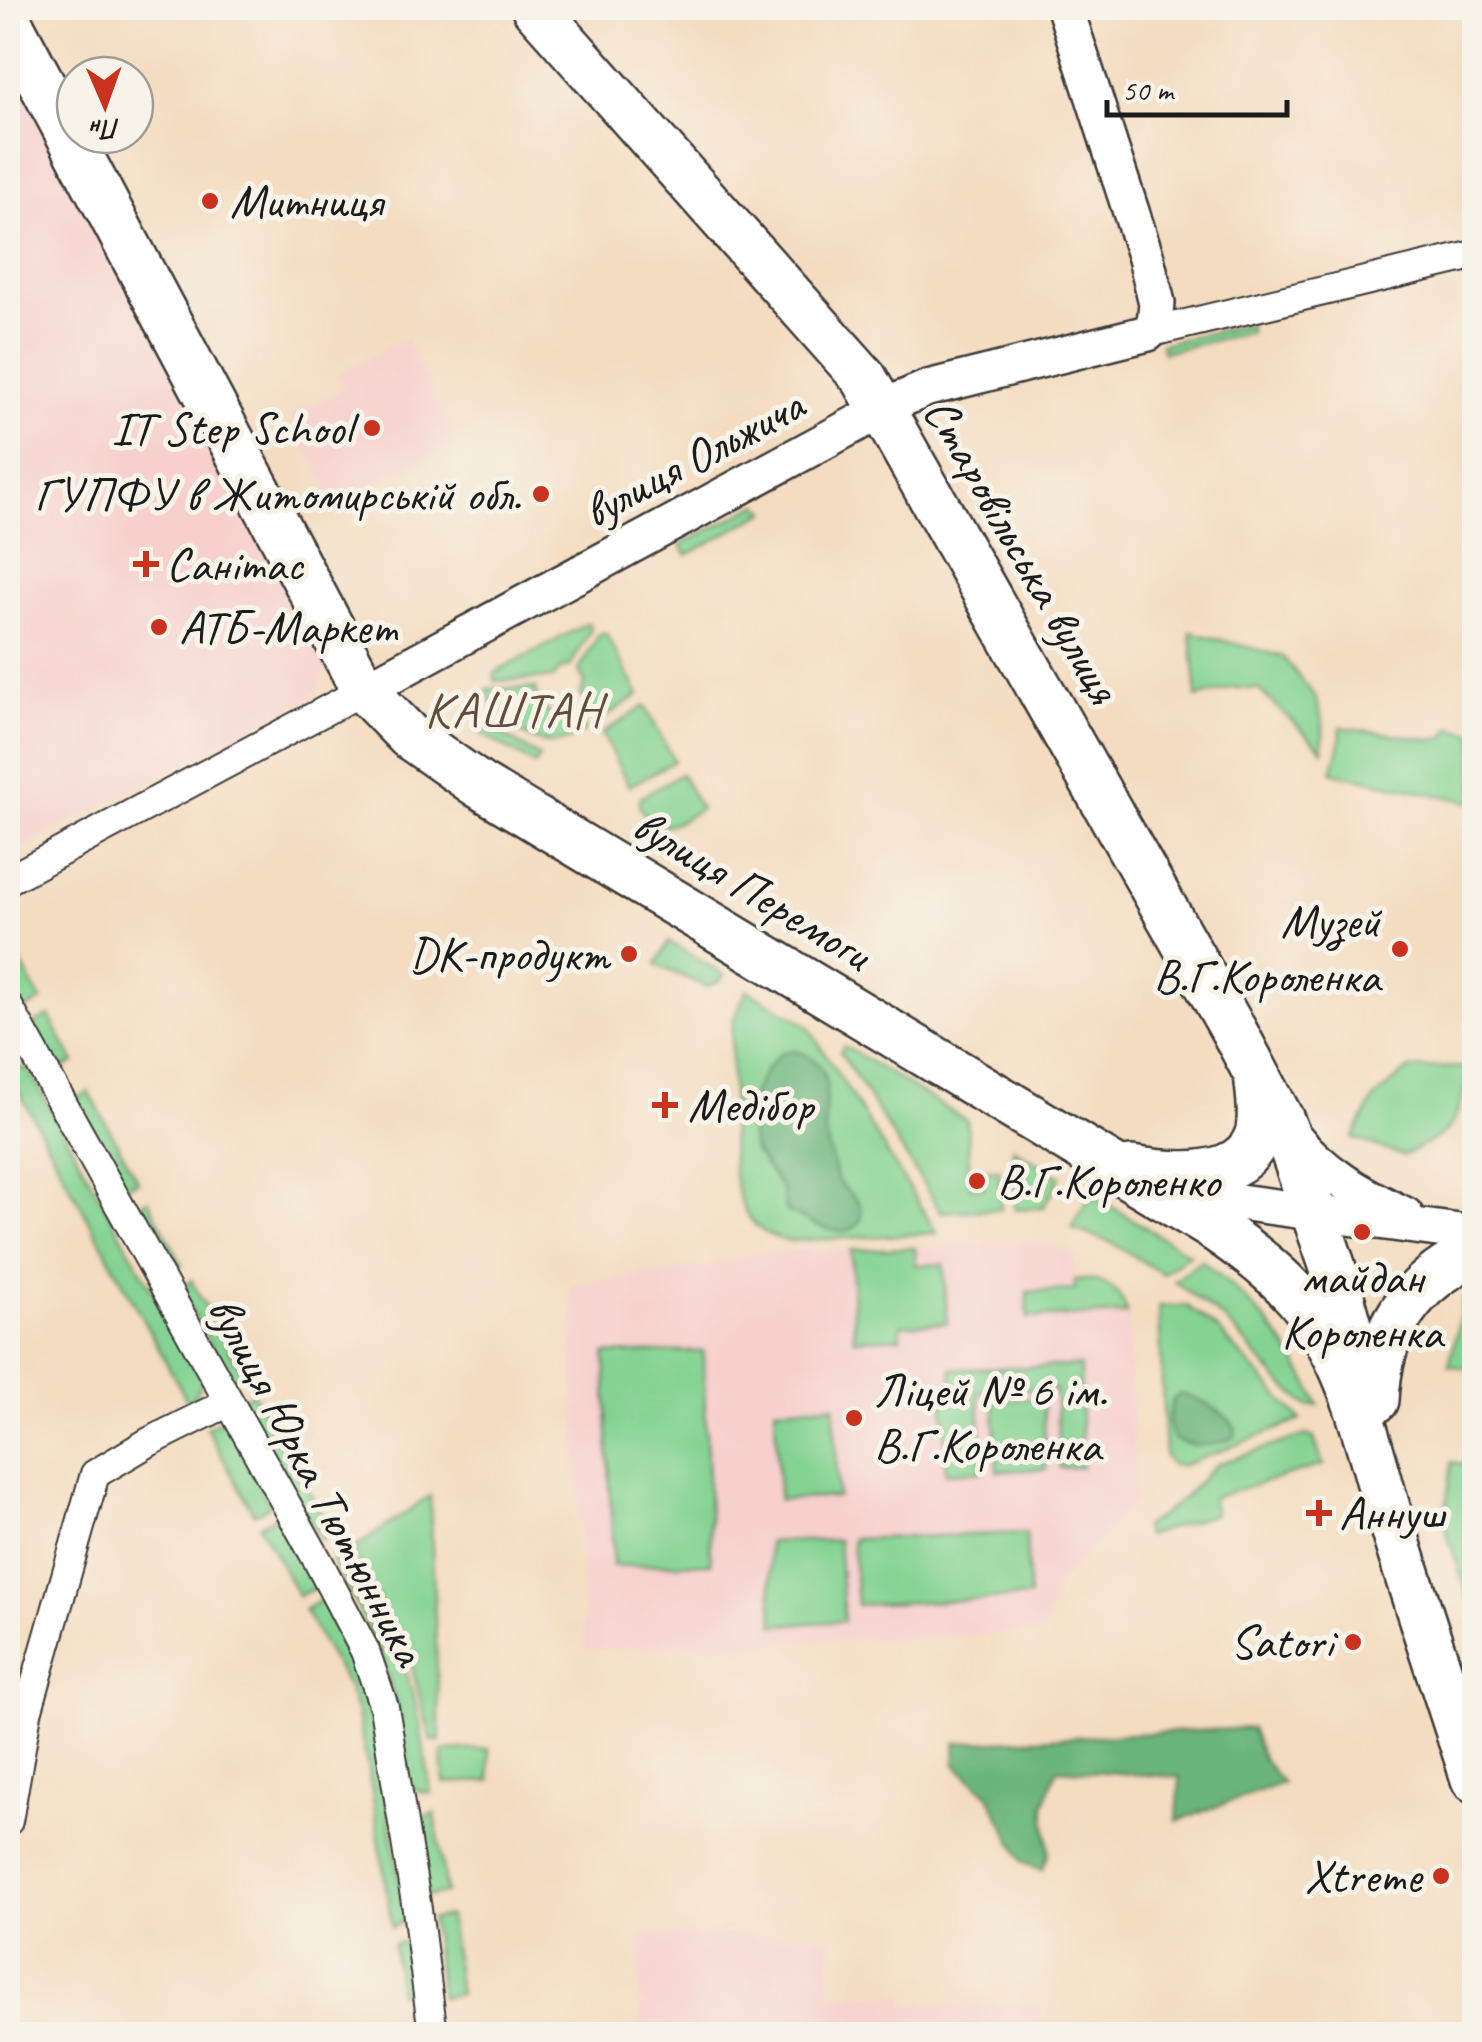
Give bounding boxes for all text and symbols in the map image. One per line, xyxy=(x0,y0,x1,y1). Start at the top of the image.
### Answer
north arrow xyxy=(55,55,155,155)
scale bar xyxy=(1107,55,1287,117)
text: 50 m xyxy=(1122,71,1175,109)
text: Пн xyxy=(89,111,121,148)
place label: Митниця xyxy=(230,171,386,231)
marker: Митниця xyxy=(199,190,221,212)
street label: вулиця Ольжича xyxy=(572,374,816,541)
street label: Старовільська вулиця xyxy=(910,386,1135,715)
place label: IT Step School xyxy=(112,398,360,458)
marker: IT Step School xyxy=(361,417,383,439)
place label: ГУПФУ в Житомирській обл. xyxy=(35,464,521,524)
marker: ГУПФУ в Житомирській обл. xyxy=(530,483,552,505)
place label: Санітас xyxy=(166,534,305,594)
marker: Санітас xyxy=(135,553,157,575)
place label: АТБ-Маркет xyxy=(179,597,398,657)
marker: АТБ-Маркет xyxy=(148,616,170,638)
district label: КАШТАН xyxy=(425,679,609,742)
street label: вулиця Перемоги xyxy=(622,795,885,985)
place label: Музей В.Г.Короленка xyxy=(1153,891,1383,1006)
place label: DK-продукт xyxy=(409,924,612,984)
marker: Музей В.Г.Короленка xyxy=(1389,938,1411,960)
marker: DK-продукт xyxy=(618,943,640,965)
place label: Медібор xyxy=(688,1075,816,1135)
marker: Медібор xyxy=(652,1092,678,1118)
place label: В.Г.Короленко xyxy=(997,1151,1223,1211)
marker: В.Г.Короленко xyxy=(966,1170,988,1192)
marker: майдан Короленка xyxy=(1351,1221,1373,1243)
place label: майдан Короленка xyxy=(1282,1247,1446,1362)
street label: вулиця Юрка Тютюнника xyxy=(194,1285,441,1677)
place label: Ліцей № 6 ім. В.Г.Короленка xyxy=(874,1360,1108,1475)
marker: Ліцей № 6 ім. В.Г.Короленка xyxy=(843,1407,865,1429)
place label: Аннуш xyxy=(1339,1483,1446,1543)
marker: Аннуш xyxy=(1308,1502,1330,1524)
place label: Satori xyxy=(1230,1612,1339,1672)
marker: Satori xyxy=(1342,1631,1364,1653)
place label: Xtreme xyxy=(1305,1846,1424,1906)
marker: Xtreme xyxy=(1430,1865,1452,1887)

